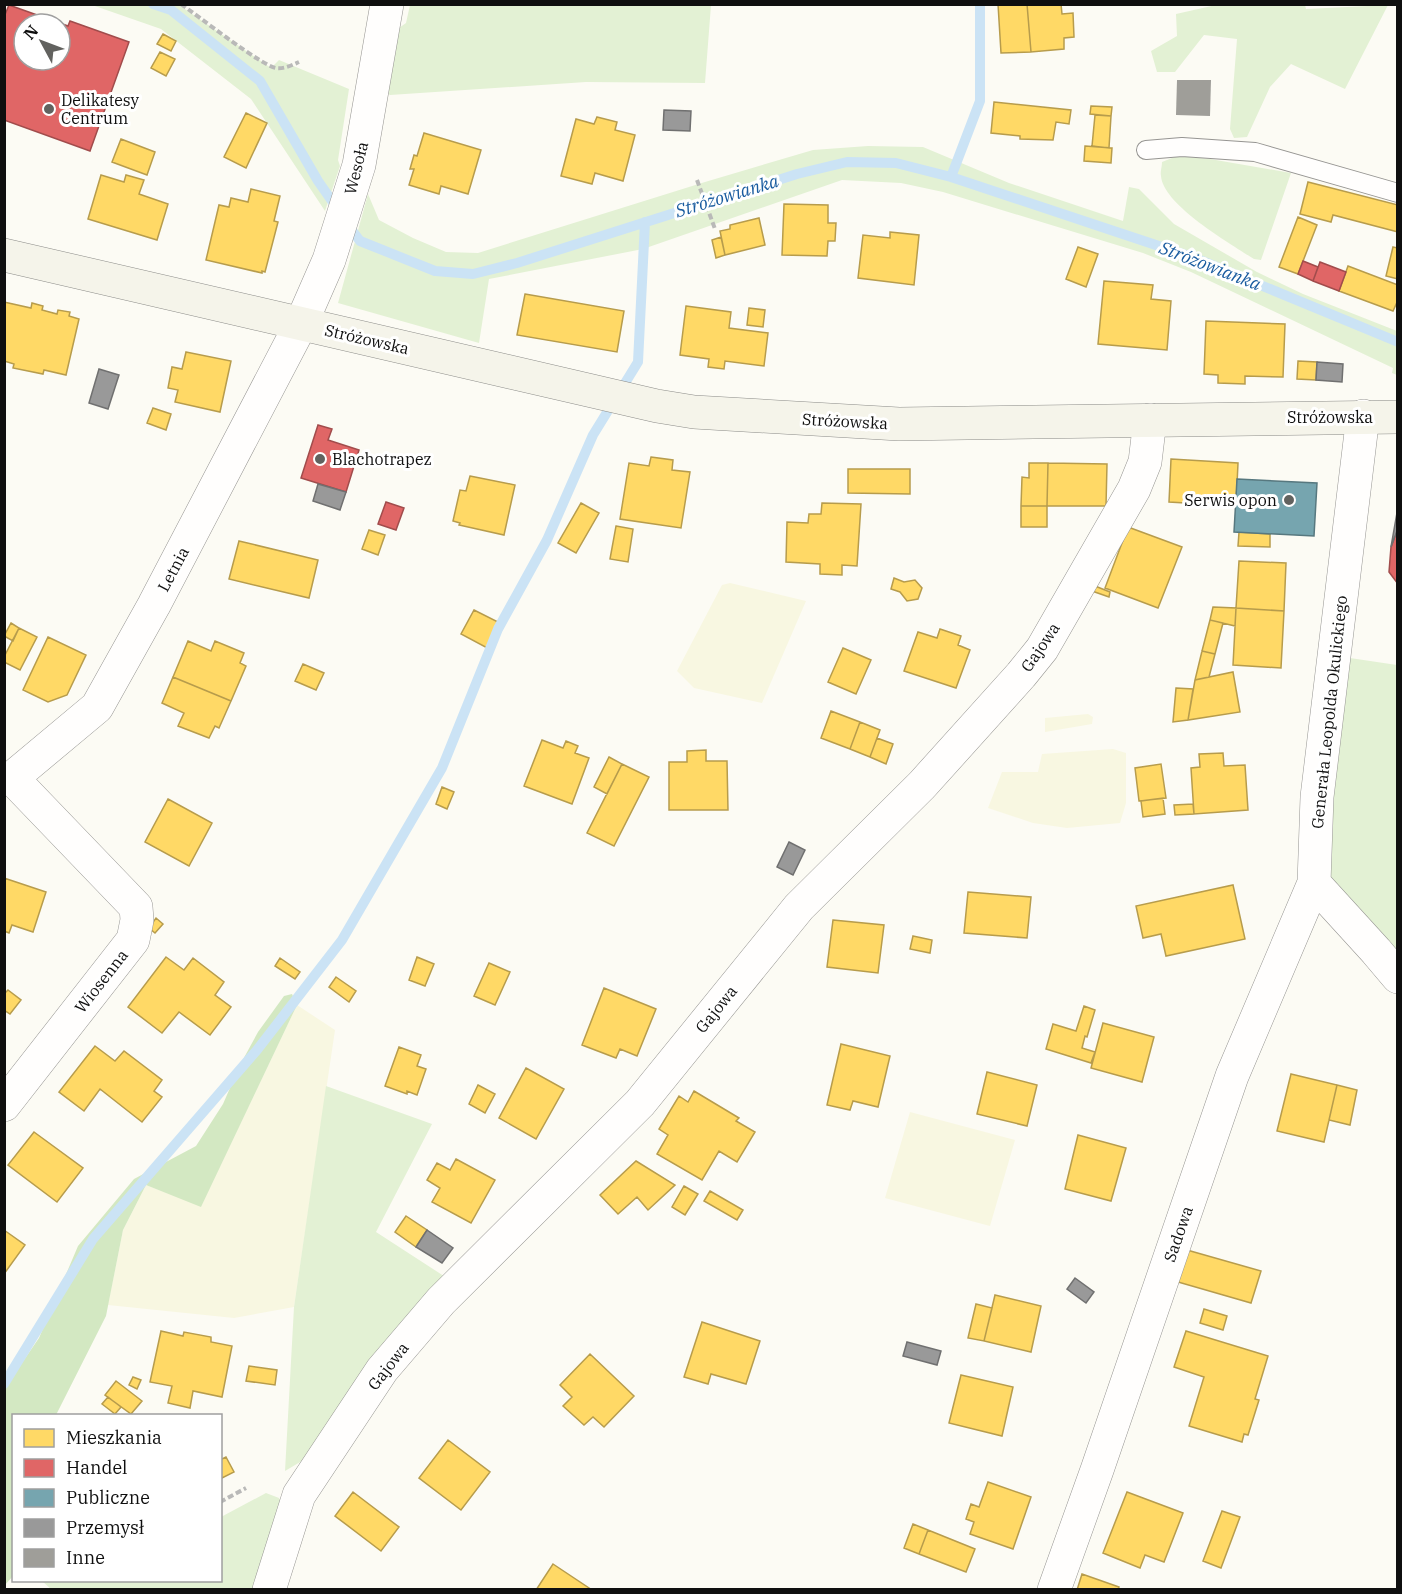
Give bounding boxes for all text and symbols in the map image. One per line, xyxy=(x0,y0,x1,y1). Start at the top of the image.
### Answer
north arrow xyxy=(12,12,72,72)
text: N xyxy=(19,21,42,43)
place label: Delikatesy Centrum xyxy=(61,90,140,128)
marker: Delikatesy Centrum xyxy=(42,102,56,116)
street label: Wesoła xyxy=(340,139,372,197)
water label: Stróżowianka xyxy=(671,169,782,222)
water label: Stróżowianka xyxy=(1155,235,1264,296)
street label: Stróżowska xyxy=(323,320,411,358)
street label: Stróżowska xyxy=(1287,407,1373,427)
street label: Stróżowska xyxy=(801,409,889,433)
place label: Blachotrapez xyxy=(332,449,432,469)
marker: Blachotrapez xyxy=(313,452,327,466)
place label: Serwis opon xyxy=(1184,490,1277,510)
marker: Serwis opon xyxy=(1282,493,1296,507)
street label: Letnia xyxy=(153,543,193,595)
street label: Generała Leopolda Okulickiego xyxy=(1307,594,1351,830)
street label: Gajowa xyxy=(1016,618,1064,675)
street label: Wiosenna xyxy=(70,945,132,1017)
street label: Gajowa xyxy=(691,981,741,1037)
street label: Sadowa xyxy=(1159,1203,1197,1265)
street label: Gajowa xyxy=(363,1338,413,1394)
legend xyxy=(12,1414,222,1582)
text: Mieszkania xyxy=(66,1426,162,1449)
text: Handel xyxy=(66,1456,128,1479)
text: Publiczne xyxy=(66,1486,150,1509)
text: Przemysł xyxy=(66,1516,145,1539)
text: Inne xyxy=(66,1546,105,1569)

